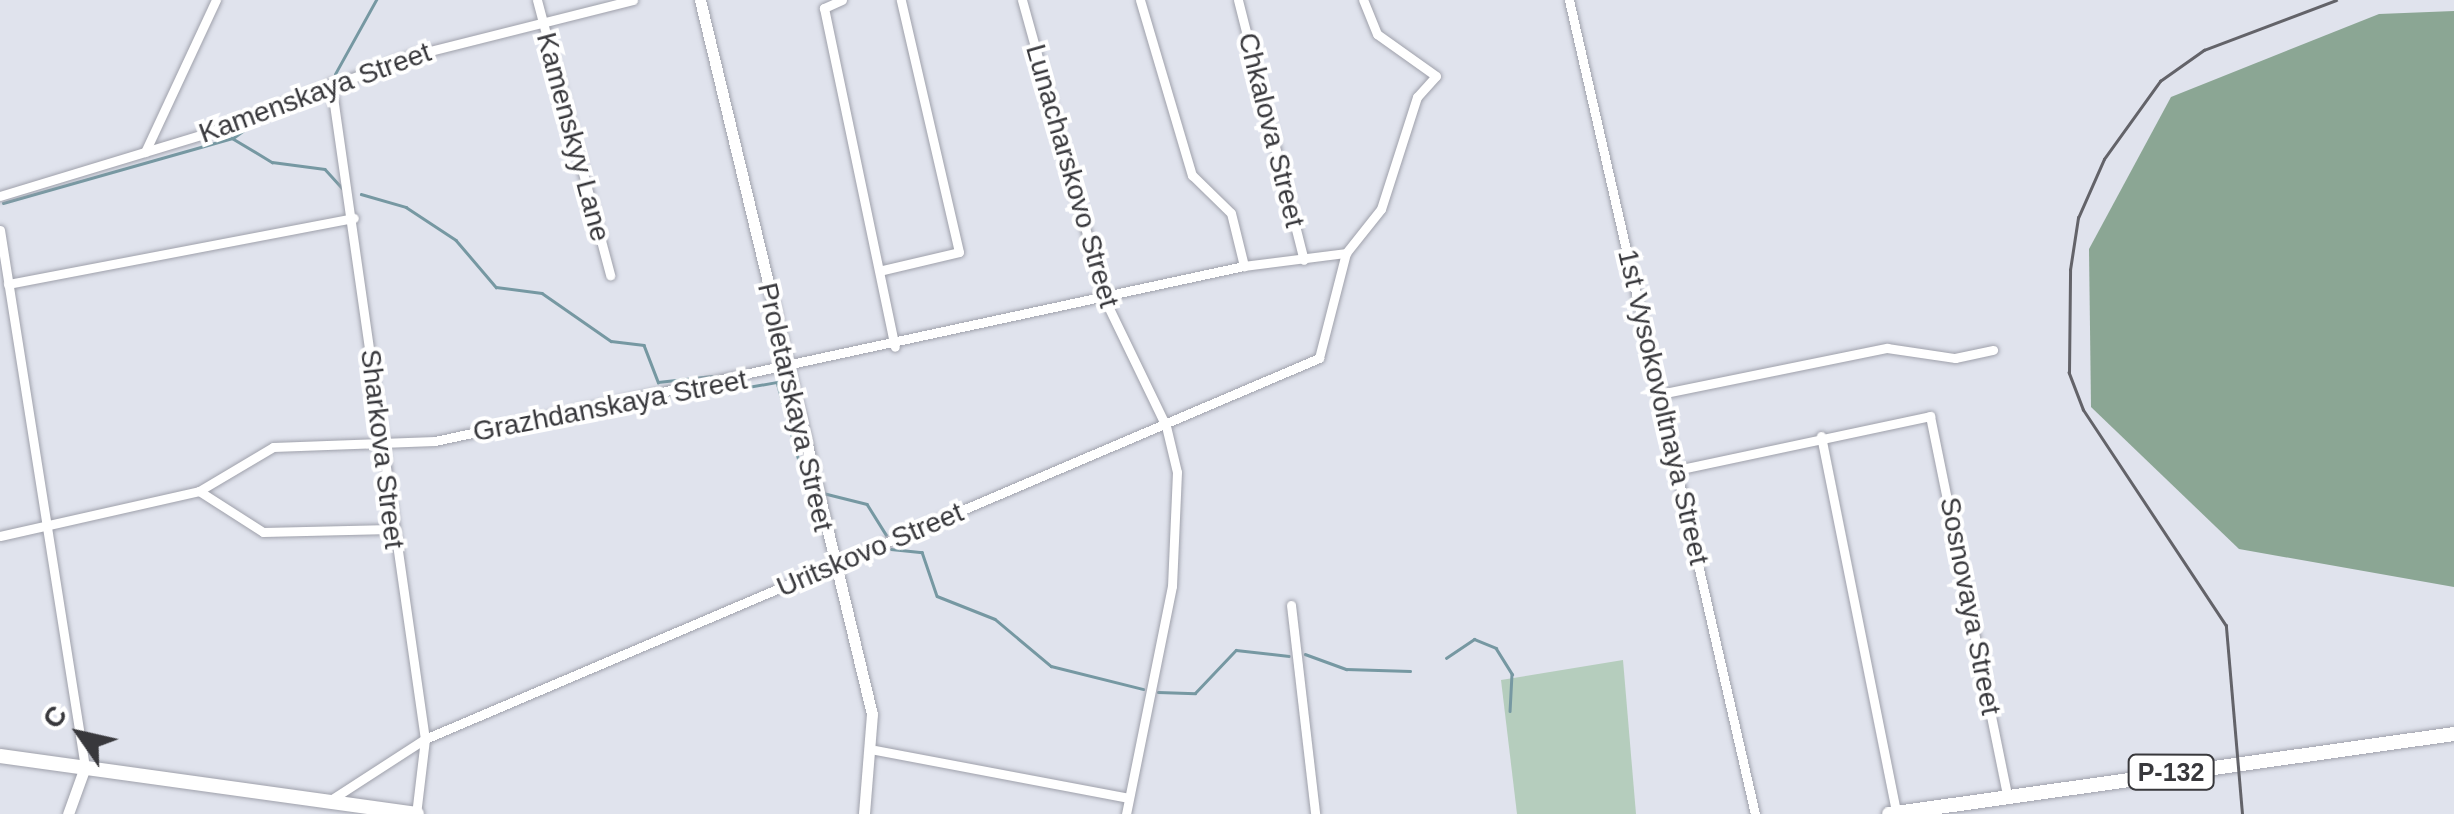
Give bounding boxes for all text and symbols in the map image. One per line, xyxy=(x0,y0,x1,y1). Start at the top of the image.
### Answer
street label: Kamenskyy Lane xyxy=(529,29,617,245)
street label: Chkalova Street xyxy=(1231,29,1311,231)
street label: Kamenskaya Street xyxy=(194,35,436,151)
street label: Lunacharskovo Street xyxy=(1018,40,1126,312)
street label: 1st Vysokovoltnaya Street xyxy=(1610,246,1716,568)
street label: Proletarskaya Street xyxy=(750,280,840,534)
street label: Sharkova Street xyxy=(353,347,411,551)
street label: Grazhdanskaya Street xyxy=(470,363,750,449)
street label: Sosnovaya Street xyxy=(1932,494,2008,718)
street label: Uritskovo Street xyxy=(772,496,968,604)
north arrow xyxy=(30,684,130,784)
text: С xyxy=(36,700,73,734)
road number: Р-132 xyxy=(2126,752,2216,792)

